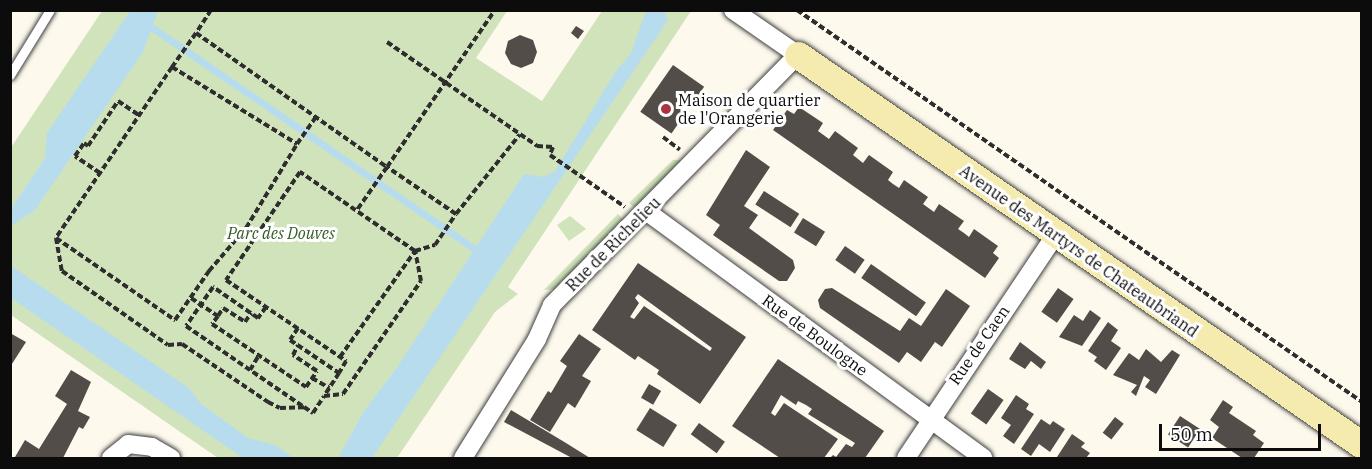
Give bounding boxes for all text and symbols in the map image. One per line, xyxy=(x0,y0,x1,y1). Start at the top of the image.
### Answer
place label: Maison de quartier de l'Orangerie xyxy=(678,90,820,128)
marker: Maison de quartier de l'Orangerie xyxy=(659,102,673,116)
street label: Avenue des Martyrs de Chateaubriand xyxy=(956,161,1202,341)
street label: Rue de Richelieu xyxy=(562,193,664,295)
park label: Parc des Douves xyxy=(227,223,335,243)
street label: Rue de Boulogne xyxy=(758,290,872,380)
street label: Rue de Caen xyxy=(945,302,1013,388)
scale bar xyxy=(1162,412,1324,450)
text: 50 m xyxy=(1170,423,1213,446)

